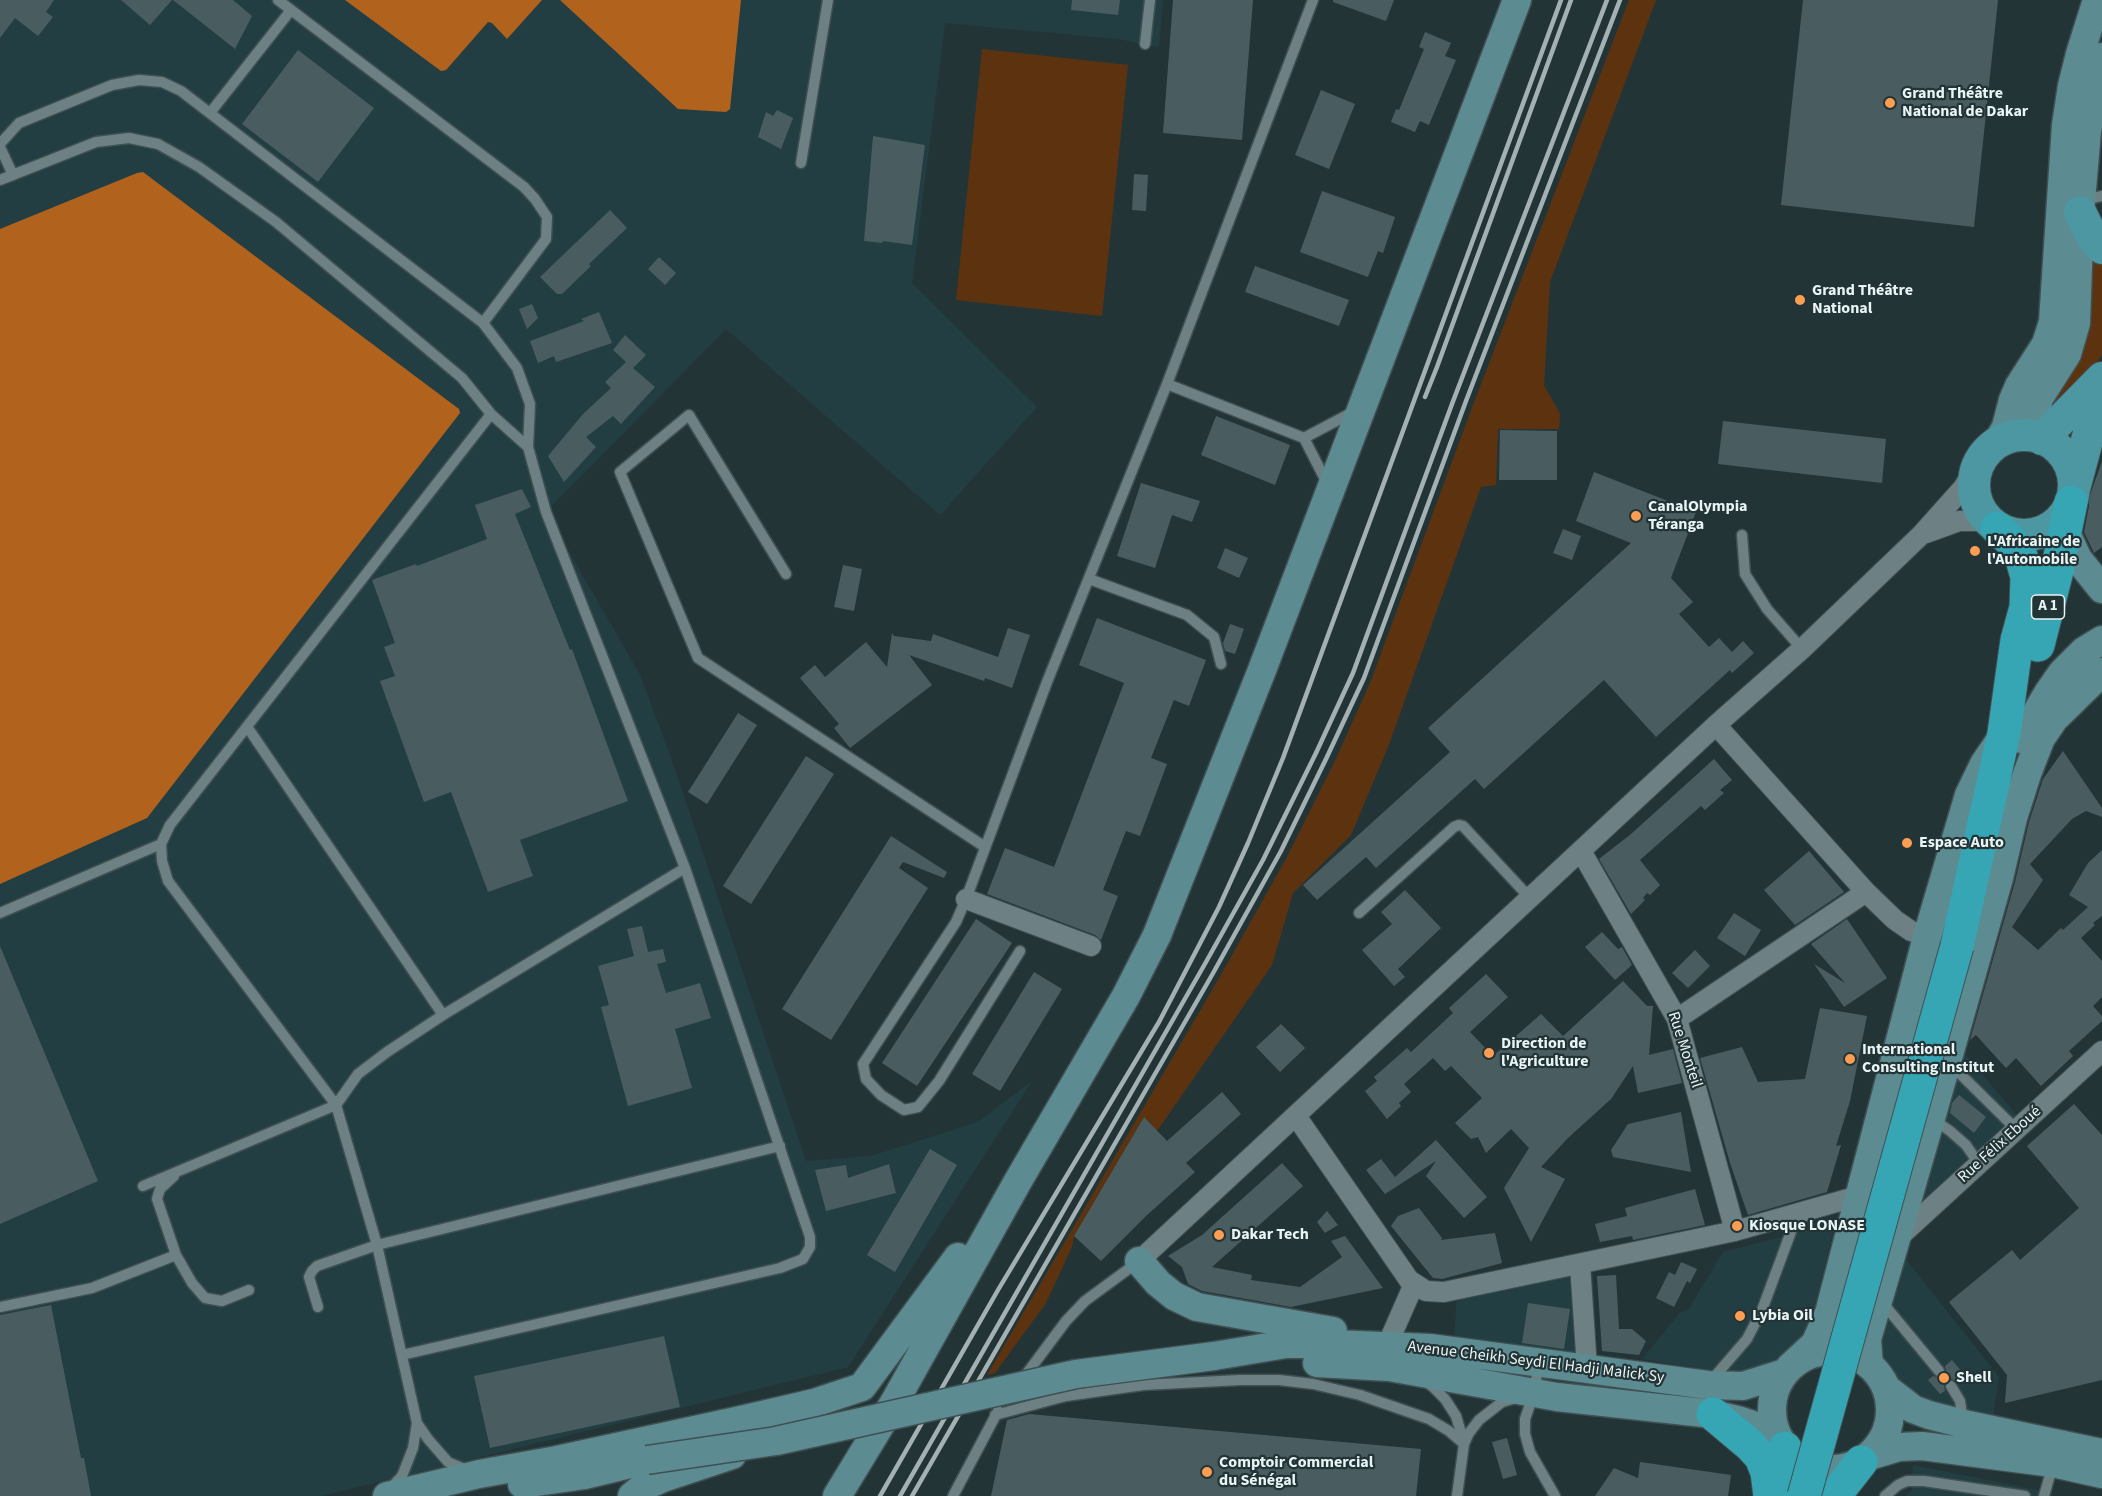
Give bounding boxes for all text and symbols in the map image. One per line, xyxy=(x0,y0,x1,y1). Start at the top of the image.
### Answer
place label: Grand Théâtre National de Dakar xyxy=(1902,84,2028,122)
marker: Grand Théâtre National de Dakar xyxy=(1883,96,1897,110)
place label: Grand Théâtre National xyxy=(1812,281,1913,319)
marker: Grand Théâtre National xyxy=(1793,293,1807,307)
place label: CanalOlympia Téranga xyxy=(1648,497,1747,535)
marker: CanalOlympia Téranga xyxy=(1629,509,1643,523)
place label: L'Africaine de l'Automobile xyxy=(1987,532,2080,570)
marker: L'Africaine de l'Automobile xyxy=(1968,544,1982,558)
road number: A 1 xyxy=(2032,595,2064,619)
place label: Espace Auto xyxy=(1919,833,2004,853)
marker: Espace Auto xyxy=(1900,836,1914,850)
street label: Rue Monteil xyxy=(1663,1009,1705,1091)
place label: Direction de l'Agriculture xyxy=(1501,1034,1589,1072)
place label: International Consulting Institut xyxy=(1862,1040,1994,1078)
marker: Direction de l'Agriculture xyxy=(1482,1046,1496,1060)
marker: International Consulting Institut xyxy=(1843,1052,1857,1066)
street label: Rue Félix Eboué xyxy=(1954,1103,2046,1187)
place label: Kiosque LONASE xyxy=(1749,1216,1865,1236)
marker: Kiosque LONASE xyxy=(1730,1219,1744,1233)
place label: Dakar Tech xyxy=(1231,1225,1309,1245)
marker: Dakar Tech xyxy=(1212,1228,1226,1242)
place label: Lybia Oil xyxy=(1752,1306,1813,1326)
marker: Lybia Oil xyxy=(1733,1309,1747,1323)
street label: Avenue Cheikh Seydi El Hadji Malick Sy xyxy=(1407,1338,1665,1388)
place label: Shell xyxy=(1956,1368,1991,1388)
marker: Shell xyxy=(1937,1371,1951,1385)
place label: Comptoir Commercial du Sénégal xyxy=(1219,1453,1373,1491)
marker: Comptoir Commercial du Sénégal xyxy=(1200,1465,1214,1479)

